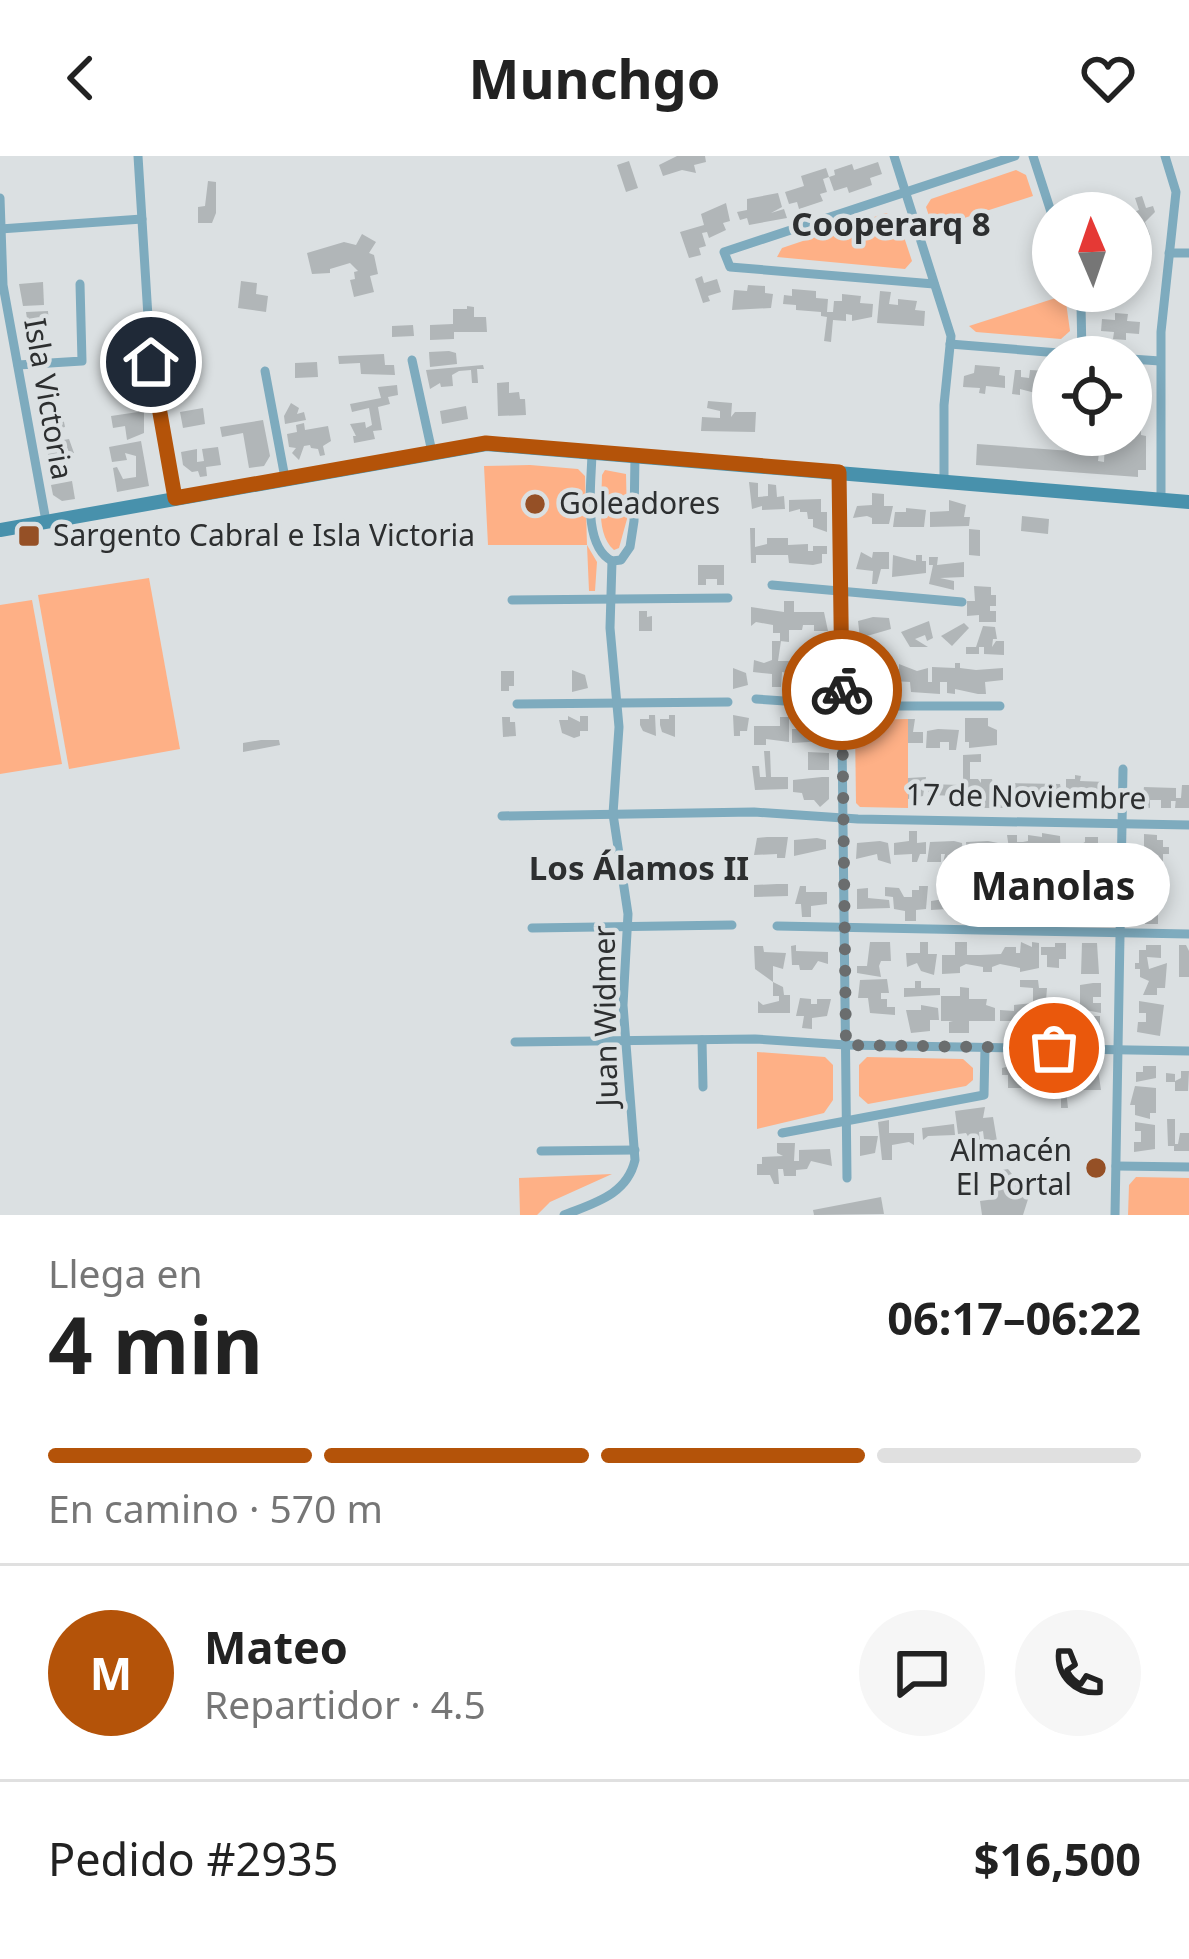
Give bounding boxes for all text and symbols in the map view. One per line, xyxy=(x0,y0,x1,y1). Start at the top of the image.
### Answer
text: Munchgo xyxy=(469,41,720,115)
icon: back xyxy=(48,45,114,111)
icon: heart xyxy=(1075,45,1141,111)
north arrow xyxy=(1032,192,1152,312)
map controls xyxy=(1032,192,1152,456)
district label: Cooperarq 8 xyxy=(791,201,991,246)
pin xyxy=(100,311,202,413)
street label: Isla Victoria xyxy=(15,315,84,483)
icon: home xyxy=(118,329,184,395)
button: locate xyxy=(1032,336,1152,456)
place label: Goleadores xyxy=(559,482,720,523)
marker: Goleadores xyxy=(522,491,548,517)
place label: Sargento Cabral e Isla Victoria xyxy=(53,514,475,555)
marker: Sargento Cabral e Isla Victoria xyxy=(16,523,42,549)
courier xyxy=(782,630,902,750)
icon: bike xyxy=(809,657,875,723)
street label: 17 de Noviembre xyxy=(905,773,1147,818)
callout: Manolas xyxy=(937,844,1171,928)
district label: Los Álamos II xyxy=(529,845,749,890)
text: Manolas xyxy=(971,858,1135,911)
street label: Juan Widmer xyxy=(582,925,627,1110)
pin xyxy=(1003,997,1105,1099)
icon: bag xyxy=(1021,1015,1087,1081)
place label: Almacén El Portal xyxy=(950,1129,1072,1204)
marker: Almacén El Portal xyxy=(1083,1155,1109,1181)
text: Llega en xyxy=(48,1246,203,1299)
text: 06:17–06:22 xyxy=(887,1287,1141,1348)
text: 4 min xyxy=(48,1291,263,1397)
text: En camino · 570 m xyxy=(48,1481,383,1534)
button: chat xyxy=(859,1610,985,1736)
button: phone xyxy=(1015,1610,1141,1736)
text: Mateo xyxy=(204,1616,348,1677)
text: M xyxy=(90,1642,132,1703)
text: Repartidor · 4.5 xyxy=(204,1677,486,1730)
text: Pedido #2935 xyxy=(48,1828,339,1889)
text: $16,500 xyxy=(974,1828,1141,1889)

